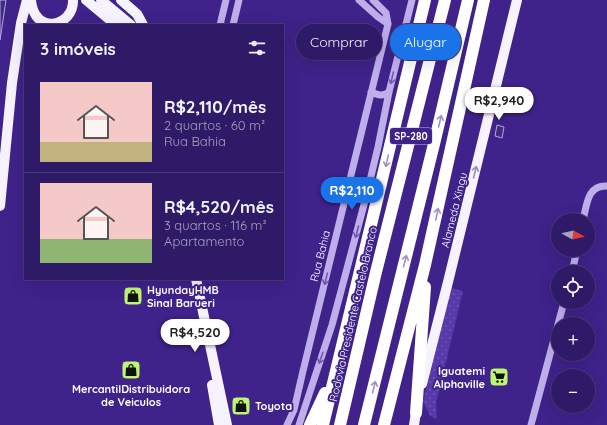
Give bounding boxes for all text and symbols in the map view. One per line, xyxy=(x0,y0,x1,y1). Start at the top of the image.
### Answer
chip: Comprar xyxy=(296,24,382,60)
chip: Alugar xyxy=(390,24,461,60)
icon: filters xyxy=(246,37,268,59)
text: 3 imóveis xyxy=(40,38,116,59)
one-way arrow xyxy=(387,72,395,85)
pin: R$2,940 xyxy=(462,87,536,121)
text: R$2,940 xyxy=(474,92,524,108)
text: R$2,110/mês xyxy=(164,96,266,117)
icon: home xyxy=(72,98,120,146)
one-way arrow xyxy=(436,115,444,128)
text: 2 quartos · 60 m² xyxy=(164,117,265,133)
road number: SP-280 xyxy=(390,128,432,144)
text: Rua Bahia xyxy=(164,133,226,149)
one-way arrow xyxy=(382,154,390,167)
one-way arrow xyxy=(472,166,480,179)
street label: Alameda Xingu xyxy=(438,171,470,249)
pin: R$2,110 xyxy=(315,177,389,211)
text: R$2,110 xyxy=(330,182,374,198)
text: R$4,520/mês xyxy=(164,196,274,217)
icon: home xyxy=(72,199,120,247)
one-way arrow xyxy=(433,207,441,220)
north arrow xyxy=(551,213,595,257)
map controls xyxy=(551,213,595,413)
text: 3 quartos · 116 m² xyxy=(164,217,267,233)
street label: Rodovia Presidente Castelo Branco xyxy=(326,225,380,403)
one-way arrow xyxy=(352,226,360,239)
street label: Rua Bahia xyxy=(307,229,333,283)
text: Apartamento xyxy=(164,233,244,249)
one-way arrow xyxy=(402,255,409,268)
button: locate xyxy=(551,265,595,309)
one-way arrow xyxy=(322,273,330,286)
place label: HyundayHMB Sinal Barueri xyxy=(147,283,219,310)
shop icon: HyundayHMB Sinal Barueri xyxy=(122,285,144,307)
button: + xyxy=(551,317,595,361)
pin: R$4,520 xyxy=(158,319,232,353)
text: R$4,520 xyxy=(170,324,220,340)
one-way arrow xyxy=(317,351,325,363)
shop icon: MercantilDistribuidora de Veiculos xyxy=(120,359,142,381)
place label: Iguatemi Alphaville xyxy=(434,364,486,391)
supermarket icon: Iguatemi Alphaville xyxy=(488,366,510,388)
button: − xyxy=(551,369,595,413)
one-way arrow xyxy=(370,381,378,394)
place label: MercantilDistribuidora de Veiculos xyxy=(72,382,190,409)
shop icon: Toyota xyxy=(230,395,252,417)
place label: Toyota xyxy=(255,399,292,413)

